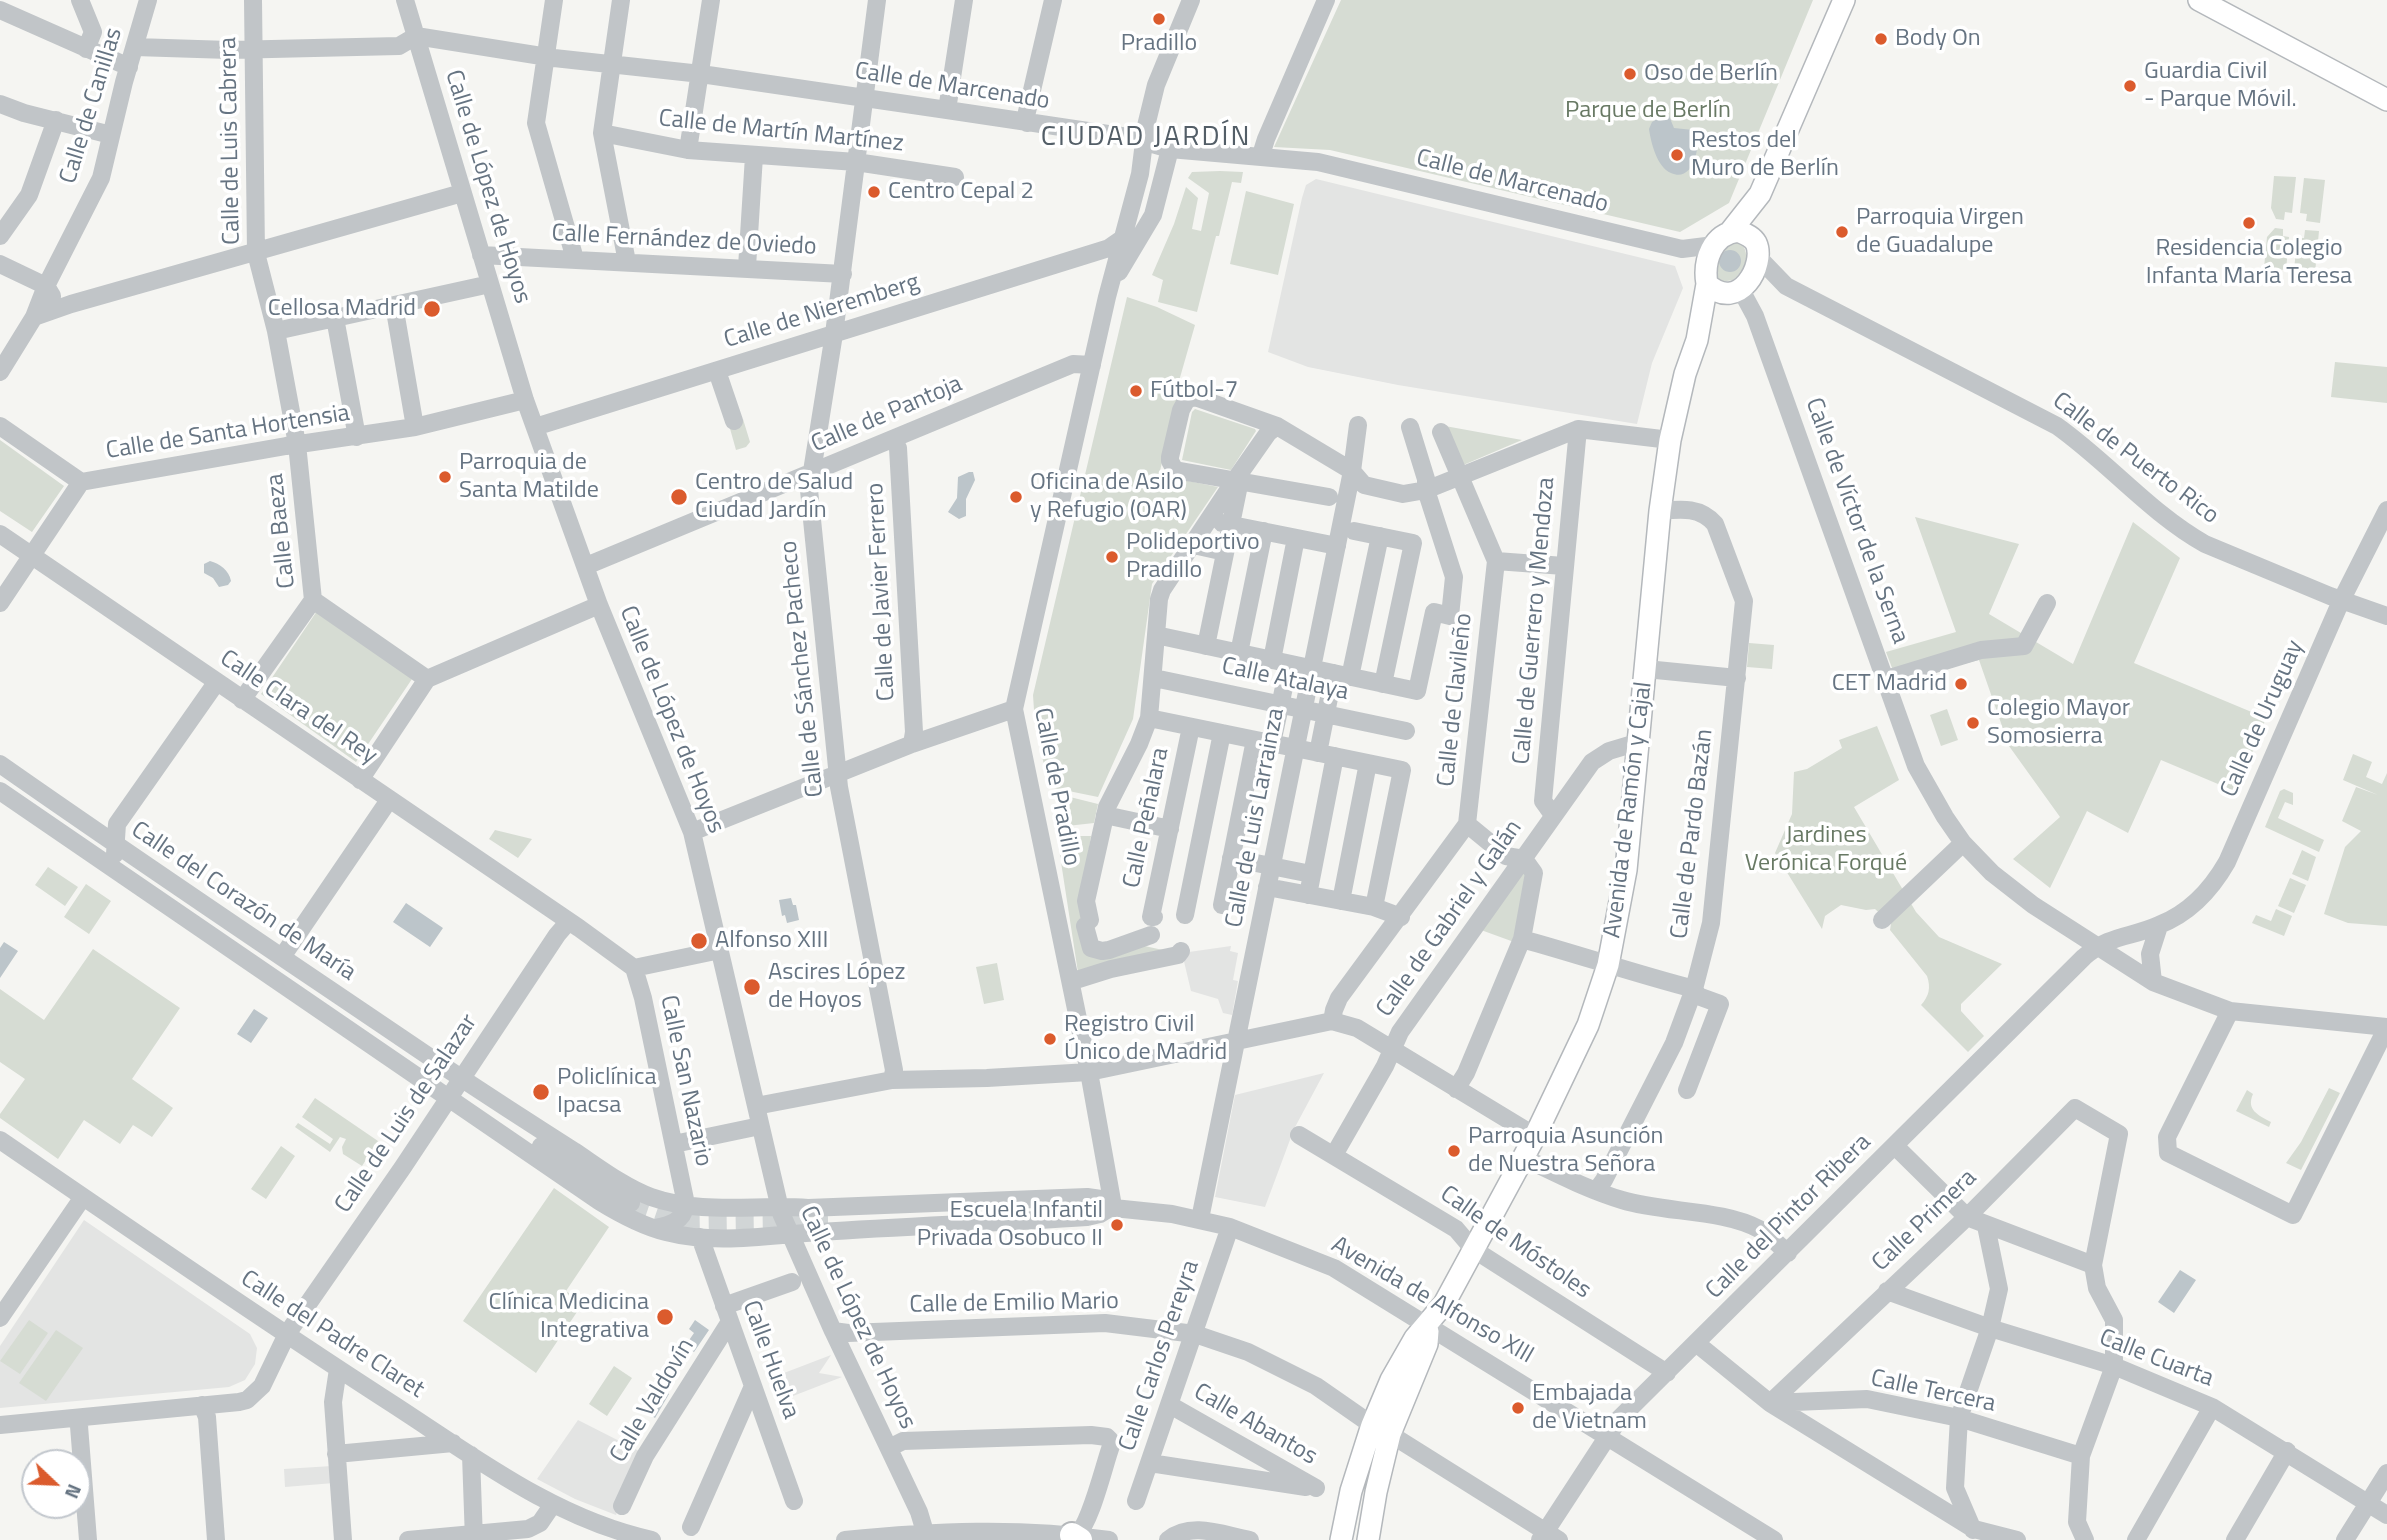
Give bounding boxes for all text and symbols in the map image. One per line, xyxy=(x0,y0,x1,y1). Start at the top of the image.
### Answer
marker: Pradillo xyxy=(1151,11,1167,27)
street label: Calle de Canillas xyxy=(55,25,129,187)
place label: Body On xyxy=(1895,25,1981,53)
place label: Pradillo xyxy=(1121,30,1197,58)
marker: Body On xyxy=(1873,31,1889,47)
street label: Calle de Luis Cabrera xyxy=(215,37,247,245)
street label: Calle de Marcenado xyxy=(853,57,1051,117)
place label: Guardia Civil - Parque Móvil. xyxy=(2144,58,2297,114)
place label: Oso de Berlín xyxy=(1644,60,1778,88)
marker: Oso de Berlín xyxy=(1622,66,1638,82)
street label: Calle de López de Hoyos xyxy=(438,67,536,307)
marker: Guardia Civil - Parque Móvil. xyxy=(2122,78,2138,94)
park label: Parque de Berlín xyxy=(1565,97,1731,125)
street label: Calle de Martín Martínez xyxy=(657,105,905,159)
district label: CIUDAD JARDÍN xyxy=(1042,121,1250,155)
place label: Restos del Muro de Berlín xyxy=(1691,127,1839,183)
street label: Calle de Marcenado xyxy=(1413,144,1611,220)
marker: Restos del Muro de Berlín xyxy=(1669,147,1685,163)
place label: Centro Cepal 2 xyxy=(888,178,1034,206)
marker: Centro Cepal 2 xyxy=(866,184,882,200)
place label: Parroquia Virgen de Guadalupe xyxy=(1856,204,2024,260)
marker: Residencia Colegio Infanta María Teresa xyxy=(2241,215,2257,231)
street label: Calle Fernández de Oviedo xyxy=(551,220,817,262)
marker: Parroquia Virgen de Guadalupe xyxy=(1834,224,1850,240)
place label: Residencia Colegio Infanta María Teresa xyxy=(2146,235,2352,291)
street label: Calle de Nieremberg xyxy=(721,269,923,355)
place label: Cellosa Madrid xyxy=(268,295,416,323)
marker: Cellosa Madrid xyxy=(422,299,442,319)
street label: Calle de Pantoja xyxy=(807,370,967,460)
place label: Fútbol-7 xyxy=(1150,377,1238,405)
marker: Fútbol-7 xyxy=(1128,383,1144,399)
street label: Calle de Puerto Rico xyxy=(2046,387,2224,531)
street label: Calle de Víctor de la Serna xyxy=(1798,394,1914,648)
street label: Calle de Santa Hortensia xyxy=(104,400,352,466)
place label: Parroquia de Santa Matilde xyxy=(459,449,599,505)
marker: Parroquia de Santa Matilde xyxy=(437,469,453,485)
place label: Centro de Salud Ciudad Jardín xyxy=(695,469,853,525)
place label: Oficina de Asilo y Refugio (OAR) xyxy=(1030,469,1187,525)
street label: Calle Baeza xyxy=(262,472,302,590)
street label: Calle de Guerrero y Mendoza xyxy=(1508,476,1562,766)
street label: Calle de Javier Ferrero xyxy=(862,482,902,702)
marker: Centro de Salud Ciudad Jardín xyxy=(669,487,689,507)
marker: Oficina de Asilo y Refugio (OAR) xyxy=(1008,489,1024,505)
place label: Polideportivo Pradillo xyxy=(1126,529,1260,585)
street label: Calle de Sánchez Pacheco xyxy=(775,539,831,799)
marker: Polideportivo Pradillo xyxy=(1104,549,1120,565)
street label: Calle de López de Hoyos xyxy=(612,602,730,838)
street label: Calle de Clavileño xyxy=(1433,612,1479,788)
street label: Calle de Uruguay xyxy=(2216,636,2310,802)
street label: Calle Clara del Rey xyxy=(214,645,382,771)
street label: Calle Atalaya xyxy=(1219,653,1351,707)
place label: CET Madrid xyxy=(1832,670,1947,698)
marker: CET Madrid xyxy=(1953,676,1969,692)
street label: Avenida de Ramón y Cajal xyxy=(1599,680,1659,940)
place label: Colegio Mayor Somosierra xyxy=(1987,695,2130,751)
street label: Calle de Pradillo xyxy=(1027,706,1085,868)
street label: Calle de Luis Larrainza xyxy=(1221,706,1291,930)
marker: Colegio Mayor Somosierra xyxy=(1965,715,1981,731)
street label: Calle de Pardo Bazán xyxy=(1666,727,1720,941)
street label: Calle Peñalara xyxy=(1118,745,1176,891)
street label: Calle de Gabriel y Galán xyxy=(1371,815,1529,1023)
street label: Calle del Corazón de María xyxy=(125,816,361,988)
park label: Jardines Verónica Forqué xyxy=(1745,822,1907,878)
place label: Alfonso XIII xyxy=(715,927,828,955)
marker: Alfonso XIII xyxy=(689,931,709,951)
place label: Ascires López de Hoyos xyxy=(768,959,906,1015)
marker: Ascires López de Hoyos xyxy=(742,977,762,997)
street label: Calle San Nazario xyxy=(653,993,717,1169)
street label: Calle de Luis de Salazar xyxy=(330,1009,484,1219)
place label: Registro Civil Único de Madrid xyxy=(1064,1011,1227,1067)
marker: Registro Civil Único de Madrid xyxy=(1042,1031,1058,1047)
place label: Policlínica Ipacsa xyxy=(557,1064,657,1120)
marker: Policlínica Ipacsa xyxy=(531,1082,551,1102)
place label: Parroquia Asunción de Nuestra Señora xyxy=(1468,1123,1663,1179)
street label: Calle del Pintor Ribera xyxy=(1701,1129,1877,1305)
marker: Parroquia Asunción de Nuestra Señora xyxy=(1446,1143,1462,1159)
street label: Calle Primera xyxy=(1867,1164,1983,1278)
street label: Calle de Móstoles xyxy=(1434,1180,1596,1306)
place label: Escuela Infantil Privada Osobuco II xyxy=(917,1197,1103,1253)
street label: Calle de López de Hoyos xyxy=(793,1202,921,1434)
marker: Escuela Infantil Privada Osobuco II xyxy=(1109,1217,1125,1233)
street label: Avenida de Alfonso XIII xyxy=(1326,1231,1538,1371)
street label: Calle Carlos Pereyra xyxy=(1114,1257,1206,1455)
street label: Calle del Padre Claret xyxy=(235,1265,429,1405)
street label: Calle de Emilio Mario xyxy=(909,1288,1119,1320)
place label: Clínica Medicina Integrativa xyxy=(488,1289,649,1345)
street label: Calle Huelva xyxy=(735,1297,805,1423)
marker: Clínica Medicina Integrativa xyxy=(655,1307,675,1327)
street label: Calle Cuarta xyxy=(2095,1324,2217,1394)
street label: Calle Valdovín xyxy=(605,1334,701,1468)
street label: Calle Tercera xyxy=(1868,1365,1998,1419)
street label: Calle Abantos xyxy=(1188,1378,1322,1472)
place label: Embajada de Vietnam xyxy=(1532,1380,1647,1436)
marker: Embajada de Vietnam xyxy=(1510,1400,1526,1416)
north arrow xyxy=(21,1449,91,1519)
text: N xyxy=(58,1480,90,1503)

